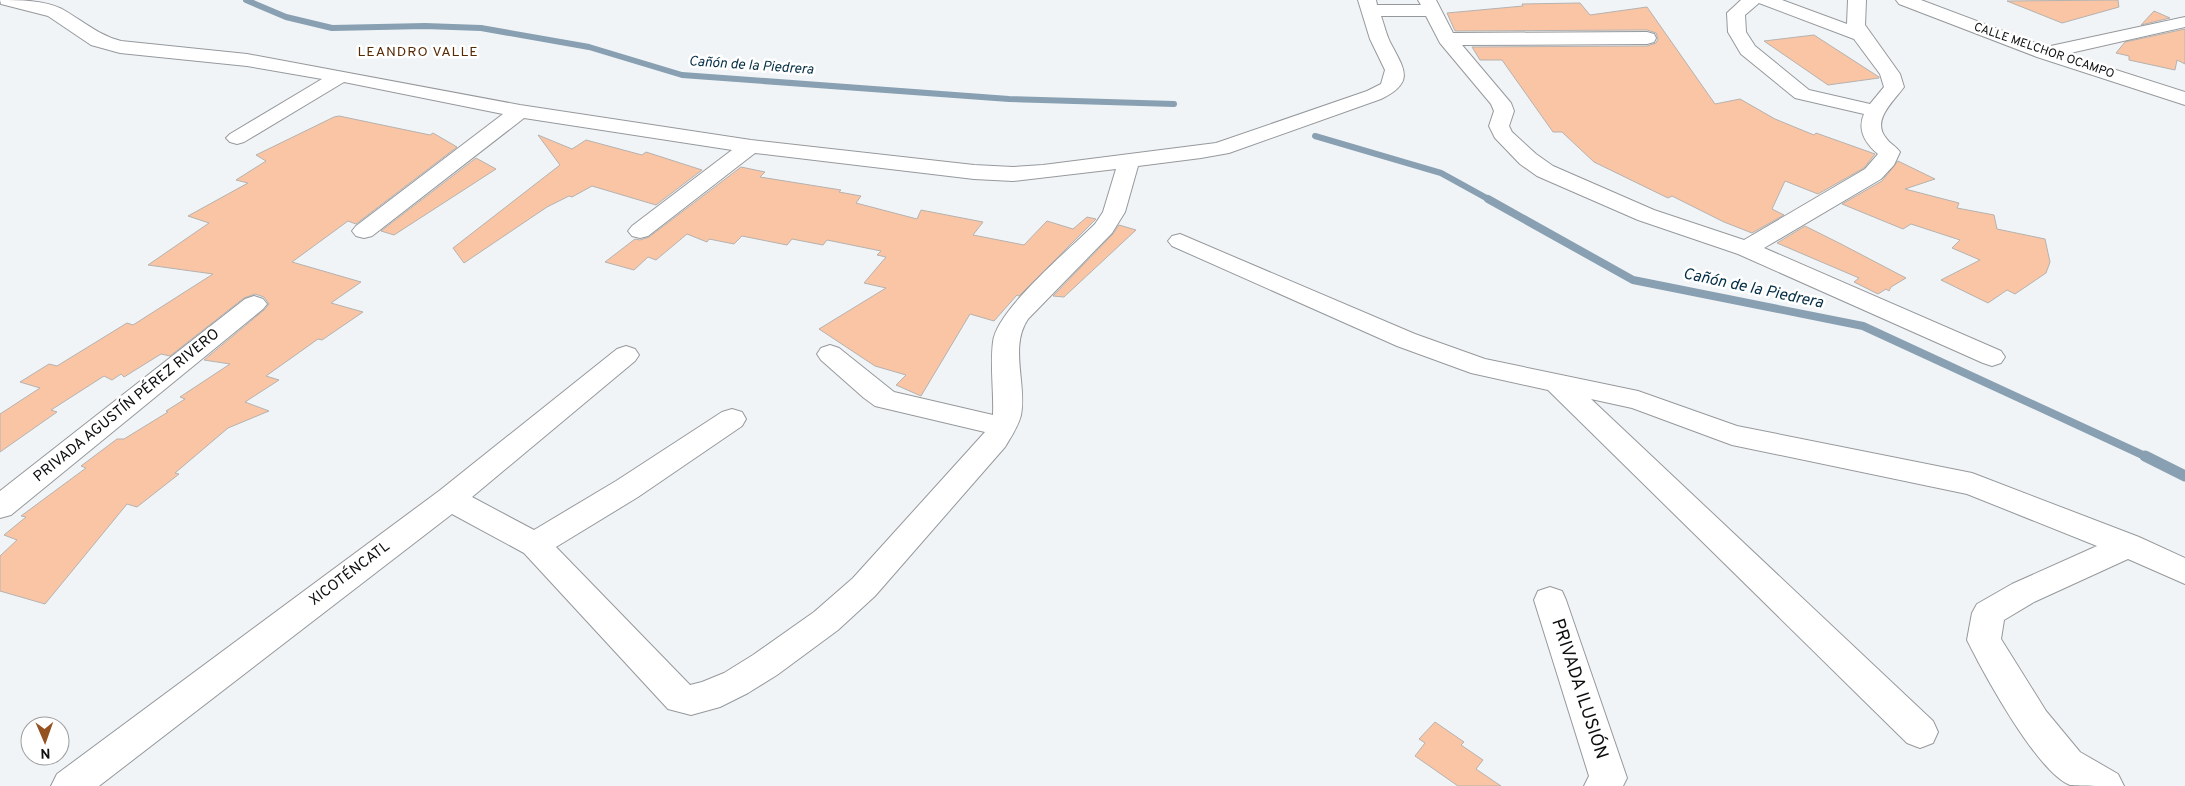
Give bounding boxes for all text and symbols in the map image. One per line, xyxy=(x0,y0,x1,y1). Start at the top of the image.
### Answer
street label: CALLE MELCHOR OCAMPO xyxy=(1972,19,2116,83)
district label: LEANDRO VALLE xyxy=(357,44,479,61)
water label: Cañón de la Piedrera xyxy=(688,53,815,79)
water label: Cañón de la Piedrera xyxy=(1681,264,1826,314)
street label: PRIVADA AGUSTÍN PÉREZ RIVERO xyxy=(29,324,224,487)
street label: XICOTÉNCATL xyxy=(305,537,394,610)
street label: PRIVADA ILUSIÓN xyxy=(1545,615,1614,762)
north arrow xyxy=(20,716,70,766)
text: N xyxy=(40,744,51,761)

